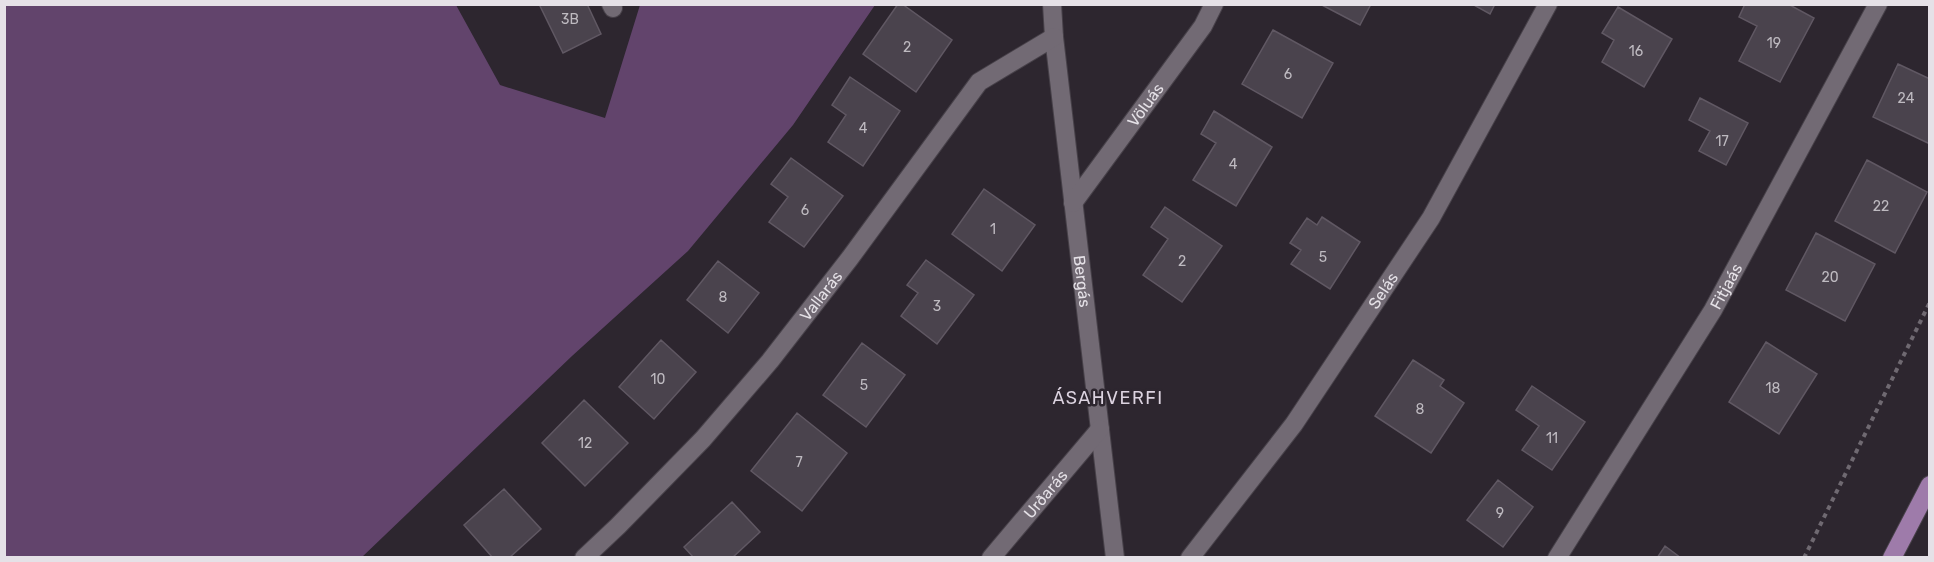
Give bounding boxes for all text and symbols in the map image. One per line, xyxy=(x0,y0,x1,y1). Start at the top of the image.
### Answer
house number: 3B xyxy=(561,11,579,28)
house number: 19 xyxy=(1767,35,1781,52)
house number: 2 xyxy=(903,39,911,56)
house number: 16 xyxy=(1629,43,1643,60)
house number: 6 xyxy=(1284,66,1292,83)
street label: Völuás xyxy=(1123,79,1167,130)
house number: 24 xyxy=(1898,90,1915,107)
house number: 4 xyxy=(859,120,868,137)
house number: 17 xyxy=(1715,133,1729,150)
house number: 4 xyxy=(1229,156,1238,173)
house number: 22 xyxy=(1873,198,1889,215)
house number: 6 xyxy=(801,202,809,219)
house number: 1 xyxy=(990,221,996,238)
house number: 5 xyxy=(1319,249,1327,266)
house number: 2 xyxy=(1178,253,1186,270)
street label: Bergás xyxy=(1070,254,1095,308)
street label: Fitjaás xyxy=(1706,260,1746,312)
street label: Vallarás xyxy=(796,267,846,324)
street label: Selás xyxy=(1364,269,1402,312)
house number: 20 xyxy=(1821,269,1839,286)
house number: 8 xyxy=(719,289,728,306)
house number: 3 xyxy=(933,298,941,315)
house number: 10 xyxy=(651,371,666,388)
house number: 5 xyxy=(860,377,868,394)
house number: 18 xyxy=(1766,380,1781,397)
district label: ÁSAHVERFI xyxy=(1052,387,1164,409)
house number: 8 xyxy=(1416,401,1425,418)
house number: 11 xyxy=(1546,430,1558,447)
house number: 12 xyxy=(578,435,592,452)
house number: 7 xyxy=(795,454,803,471)
street label: Urðarás xyxy=(1019,466,1071,522)
house number: 9 xyxy=(1496,505,1504,522)

